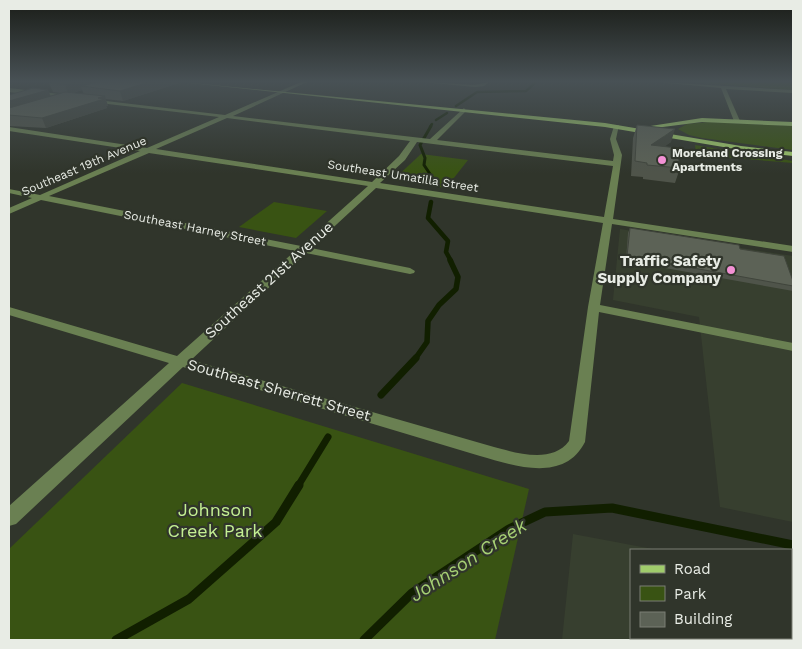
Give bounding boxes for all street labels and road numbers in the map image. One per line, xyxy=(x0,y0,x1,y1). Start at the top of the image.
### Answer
street label: Southeast 19th Avenue xyxy=(19,133,149,199)
street label: Southeast Umatilla Street xyxy=(327,157,479,195)
street label: Southeast Harney Street xyxy=(123,207,267,249)
street label: Southeast 21st Avenue xyxy=(201,218,337,342)
street label: Southeast Sherrett Street xyxy=(185,355,373,425)

